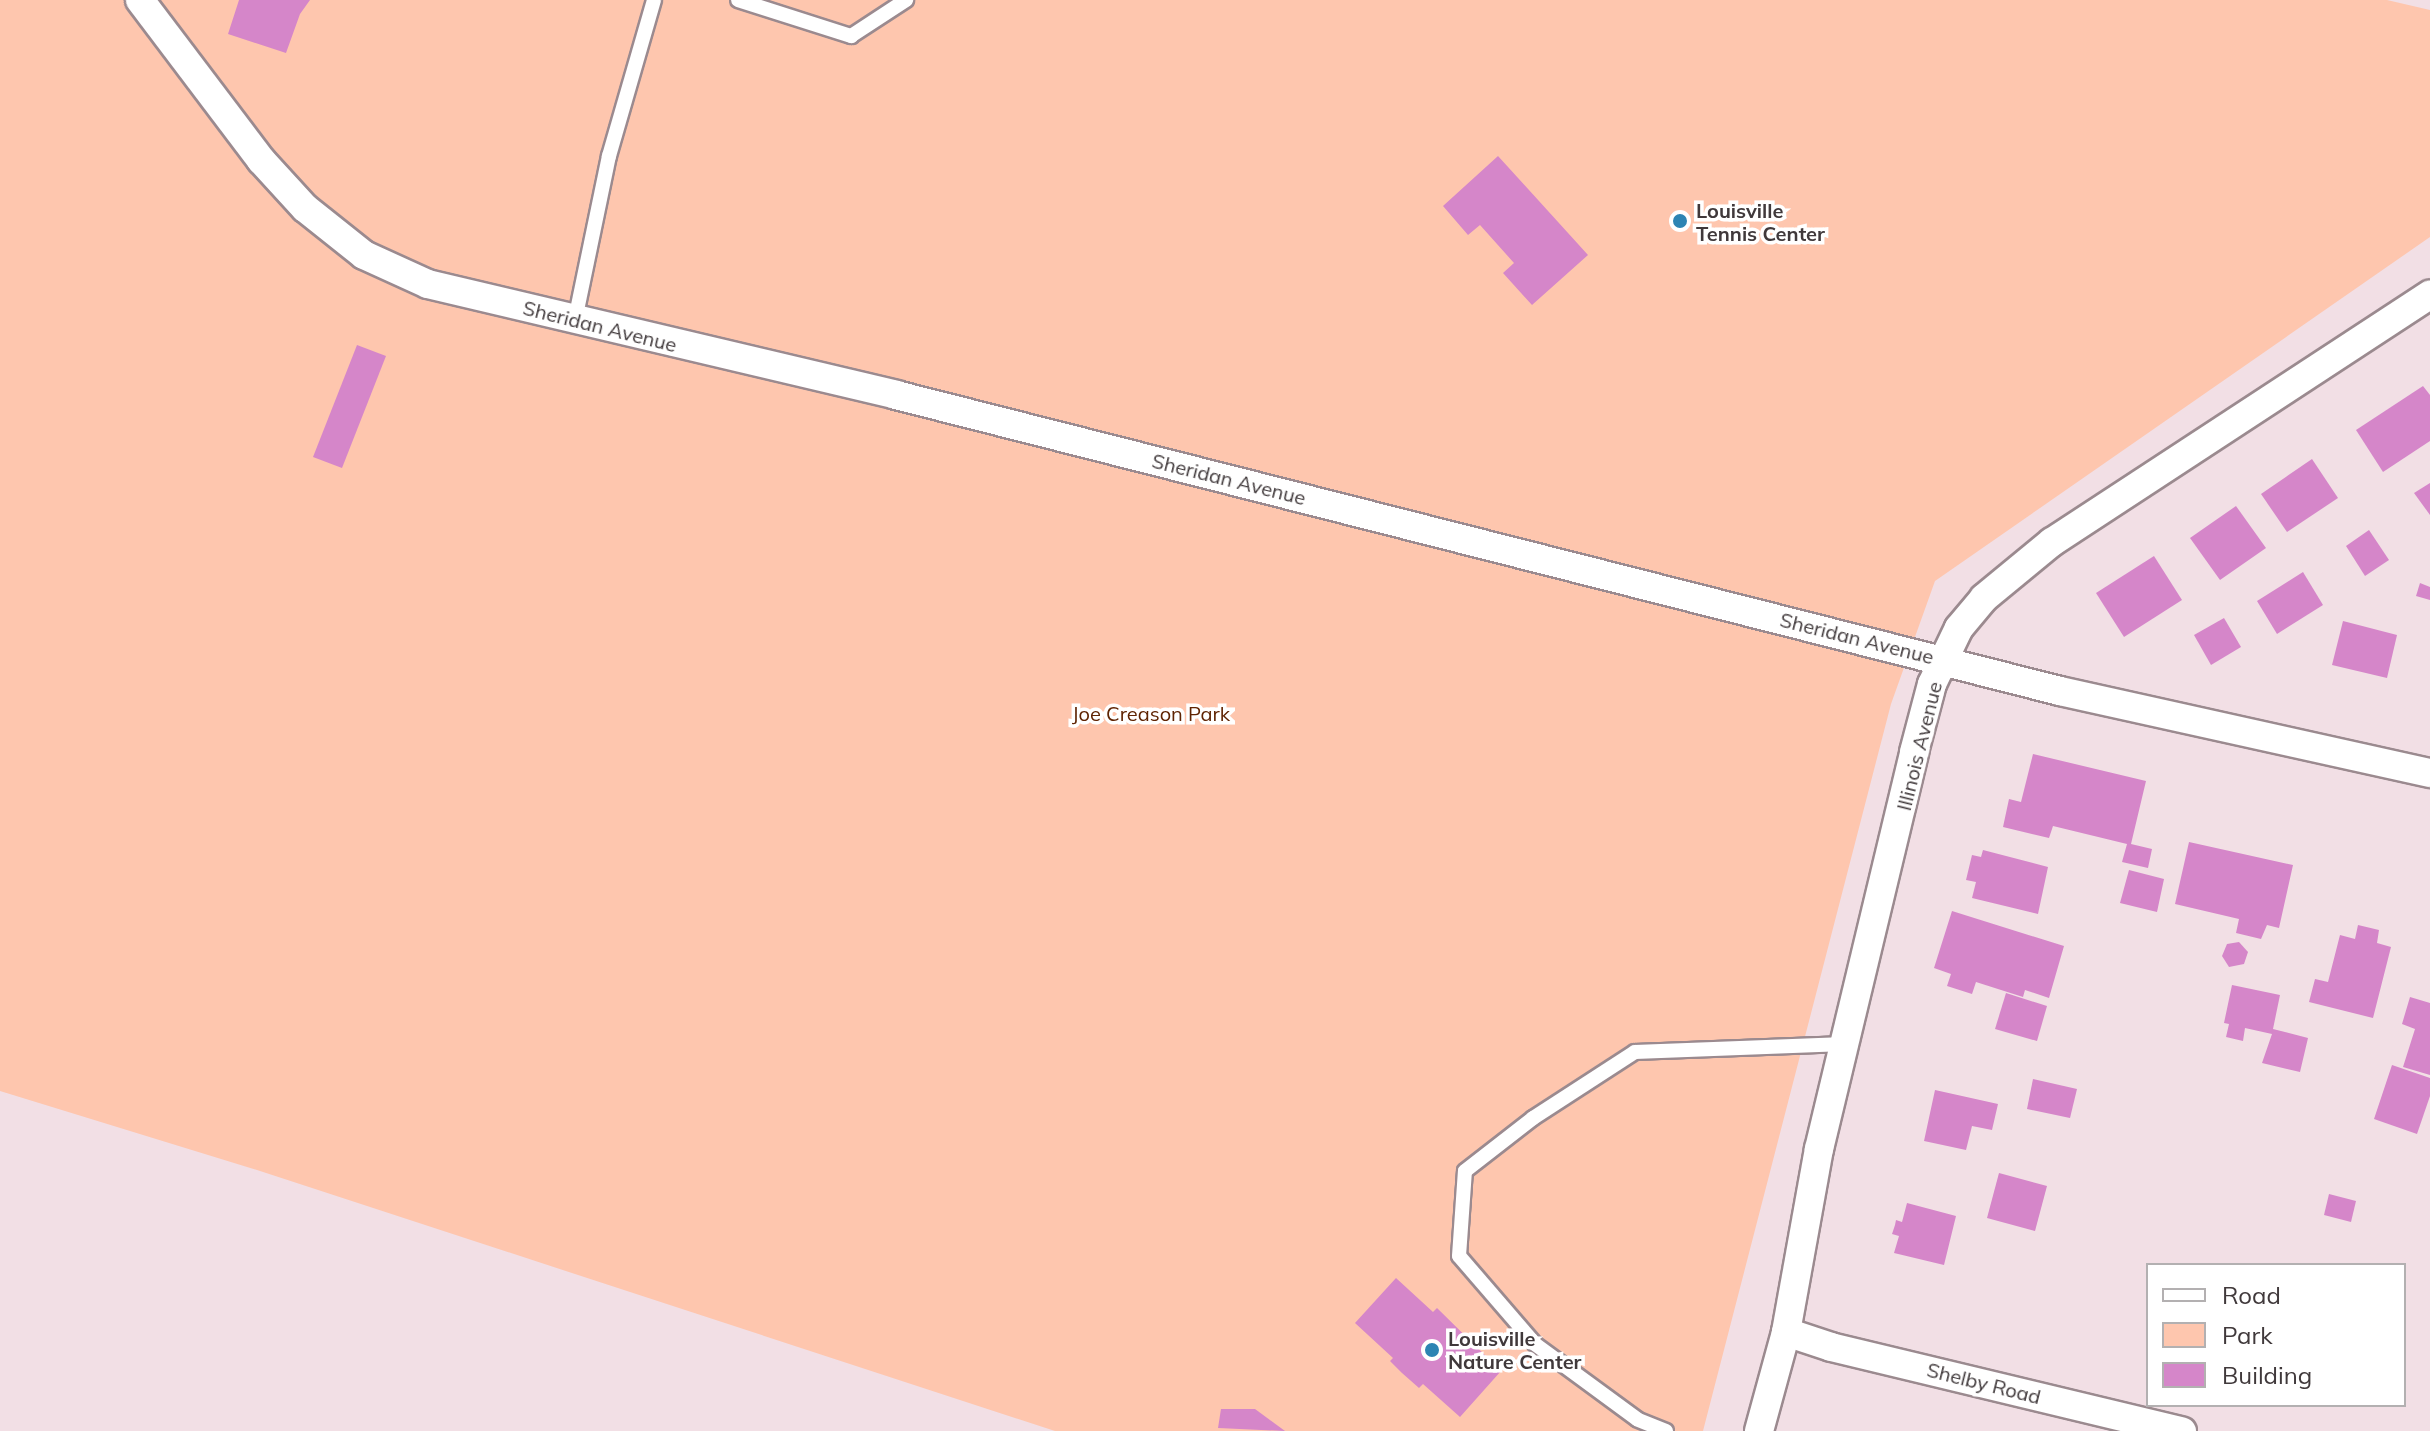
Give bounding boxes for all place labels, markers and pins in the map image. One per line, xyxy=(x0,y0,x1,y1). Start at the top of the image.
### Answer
place label: Louisville Tennis Center xyxy=(1696,198,1825,245)
marker: Louisville Tennis Center xyxy=(1671,212,1689,230)
place label: Louisville Nature Center xyxy=(1448,1326,1581,1373)
marker: Louisville Nature Center xyxy=(1423,1341,1441,1359)

